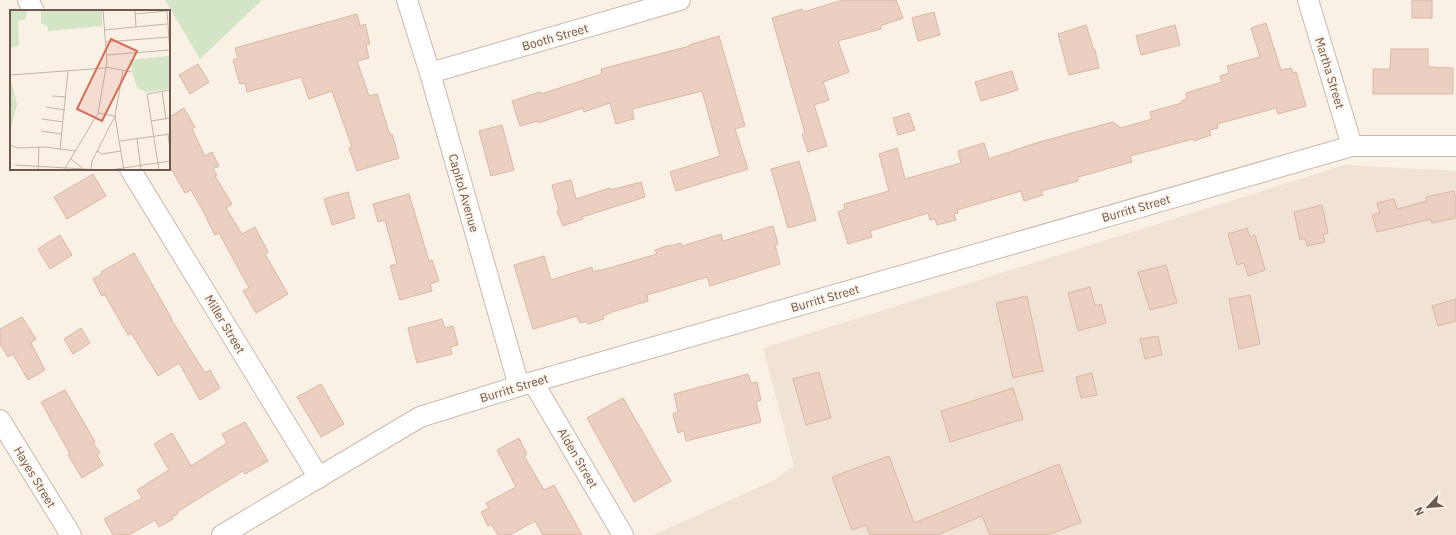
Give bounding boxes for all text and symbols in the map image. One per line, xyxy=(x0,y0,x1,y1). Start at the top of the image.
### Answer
inset map xyxy=(10,10,170,170)
street label: Booth Street xyxy=(520,20,590,54)
street label: Martha Street xyxy=(1312,36,1348,110)
street label: Capitol Avenue xyxy=(446,152,482,234)
street label: Burritt Street xyxy=(1100,191,1172,225)
street label: Burritt Street xyxy=(789,281,861,315)
street label: Miller Street xyxy=(202,292,248,356)
street label: Burritt Street xyxy=(478,371,550,405)
street label: Alden Street xyxy=(555,425,601,491)
street label: Hayes Street xyxy=(11,444,59,510)
north arrow xyxy=(1408,487,1448,527)
text: N xyxy=(1411,505,1427,518)

